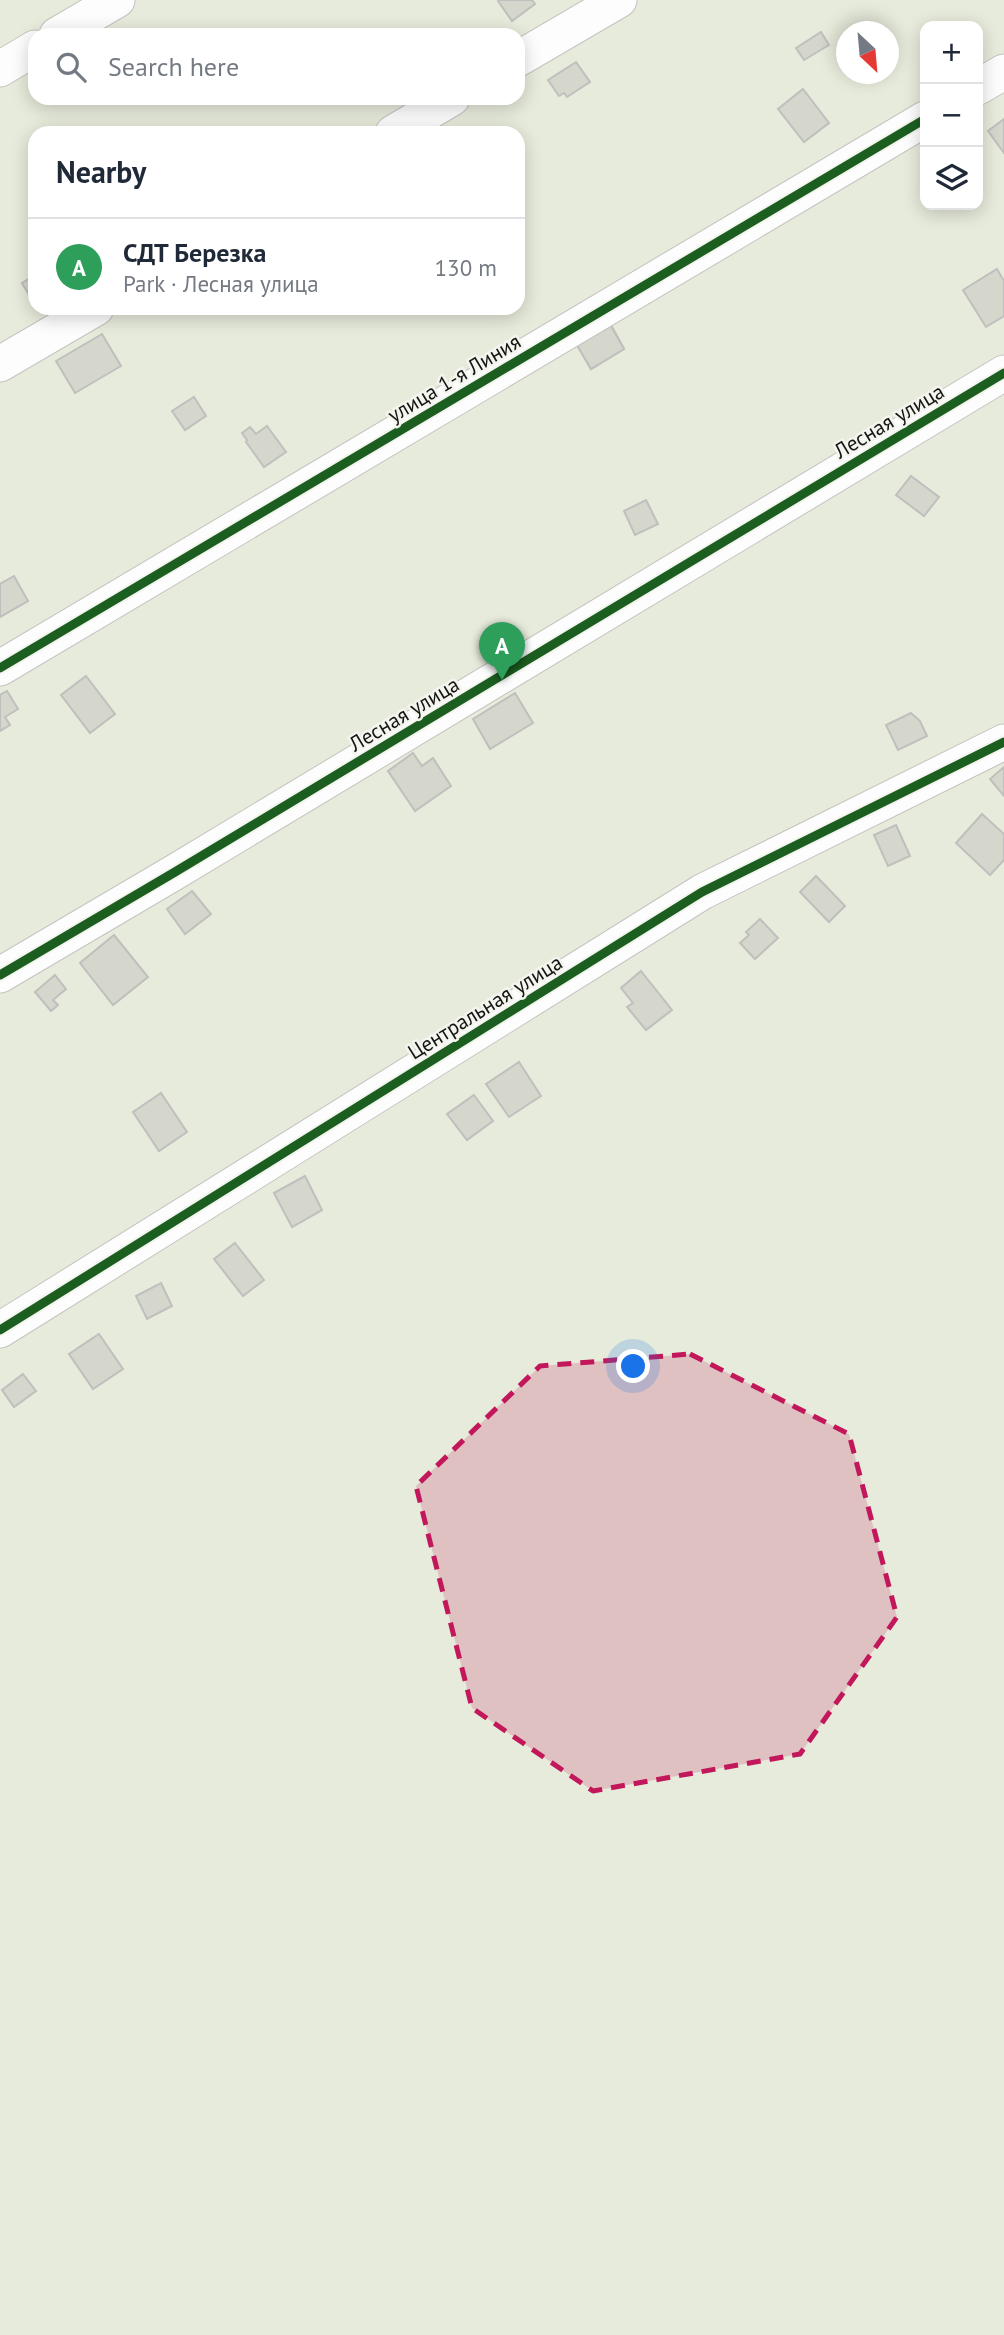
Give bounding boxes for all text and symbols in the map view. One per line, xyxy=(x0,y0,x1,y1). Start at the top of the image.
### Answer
north arrow xyxy=(836,21,899,84)
map controls xyxy=(920,21,983,210)
button: + xyxy=(920,21,983,84)
search box xyxy=(28,28,525,105)
icon: search xyxy=(52,48,90,86)
text: Search here xyxy=(108,50,239,83)
button: − xyxy=(920,84,983,147)
button: layers xyxy=(920,147,983,210)
text: Nearby xyxy=(56,152,146,191)
text: СДТ Березка xyxy=(123,236,266,269)
text: A xyxy=(72,253,86,282)
text: 130 m xyxy=(435,253,497,282)
text: Park · Лесная улица xyxy=(123,269,319,298)
street label: улица 1-я Линия xyxy=(382,328,526,428)
street label: Лесная улица xyxy=(828,378,949,465)
pin: A xyxy=(479,622,525,680)
street label: Лесная улица xyxy=(343,671,464,758)
street label: Центральная улица xyxy=(403,949,567,1065)
your location xyxy=(616,1349,650,1383)

